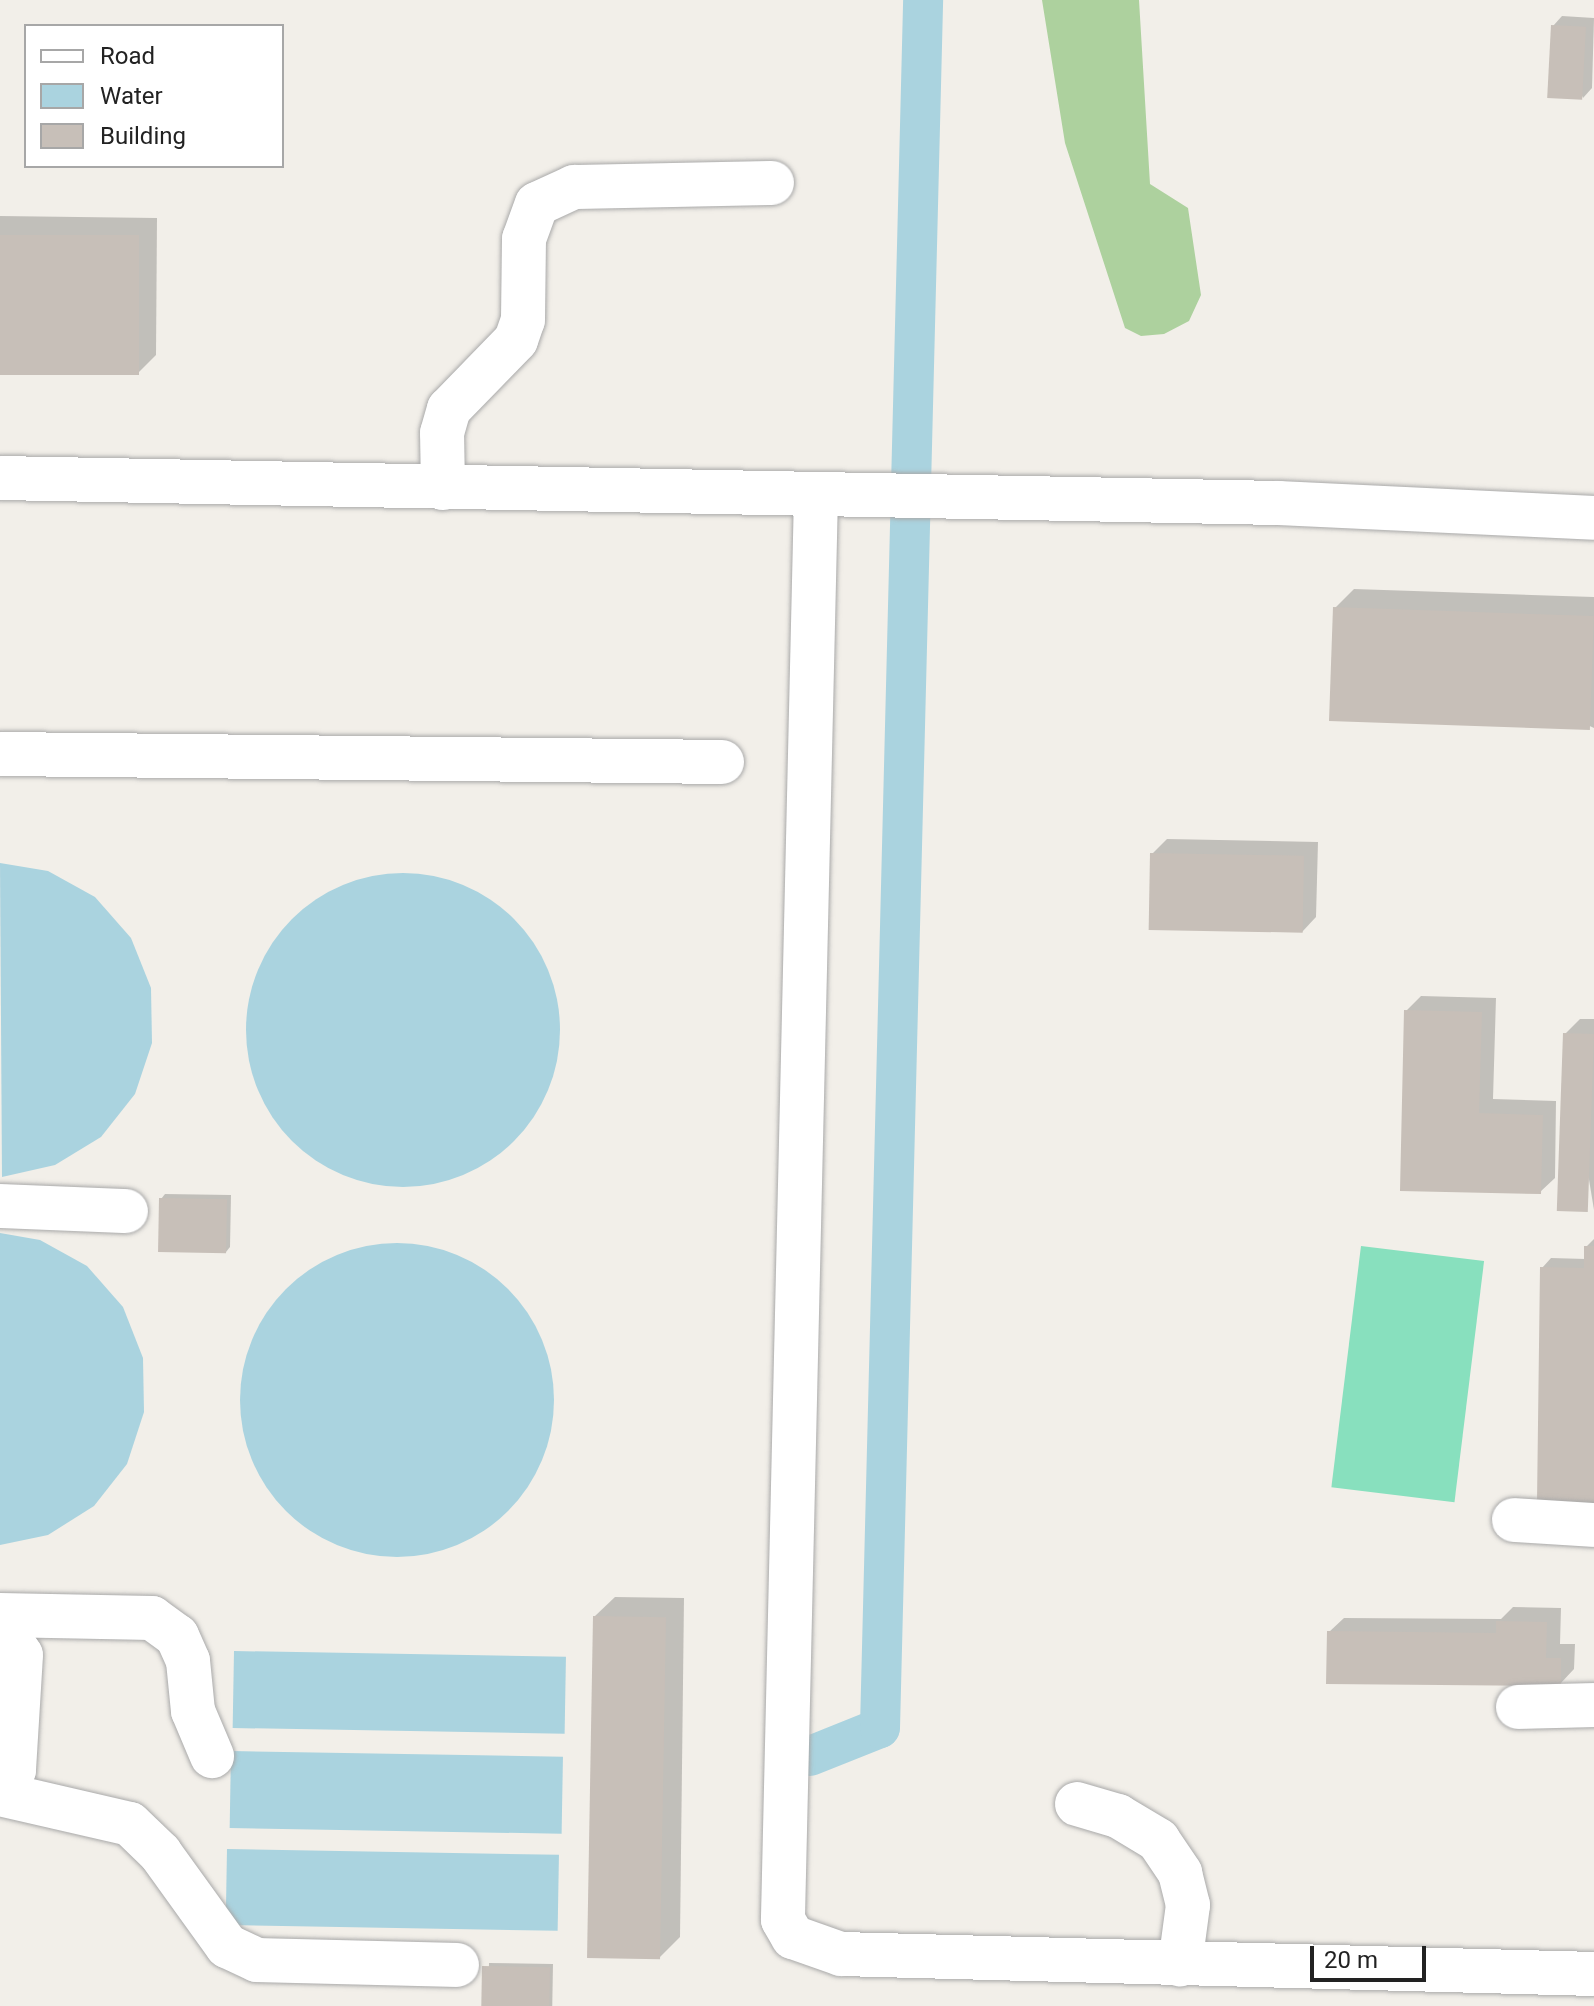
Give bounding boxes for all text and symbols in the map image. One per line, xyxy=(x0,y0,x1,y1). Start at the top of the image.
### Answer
legend xyxy=(24,24,284,168)
text: Road xyxy=(100,42,155,70)
text: Water xyxy=(100,82,163,110)
text: Building xyxy=(100,122,186,150)
scale bar xyxy=(1314,1930,1430,1980)
text: 20 m xyxy=(1324,1946,1378,1974)

